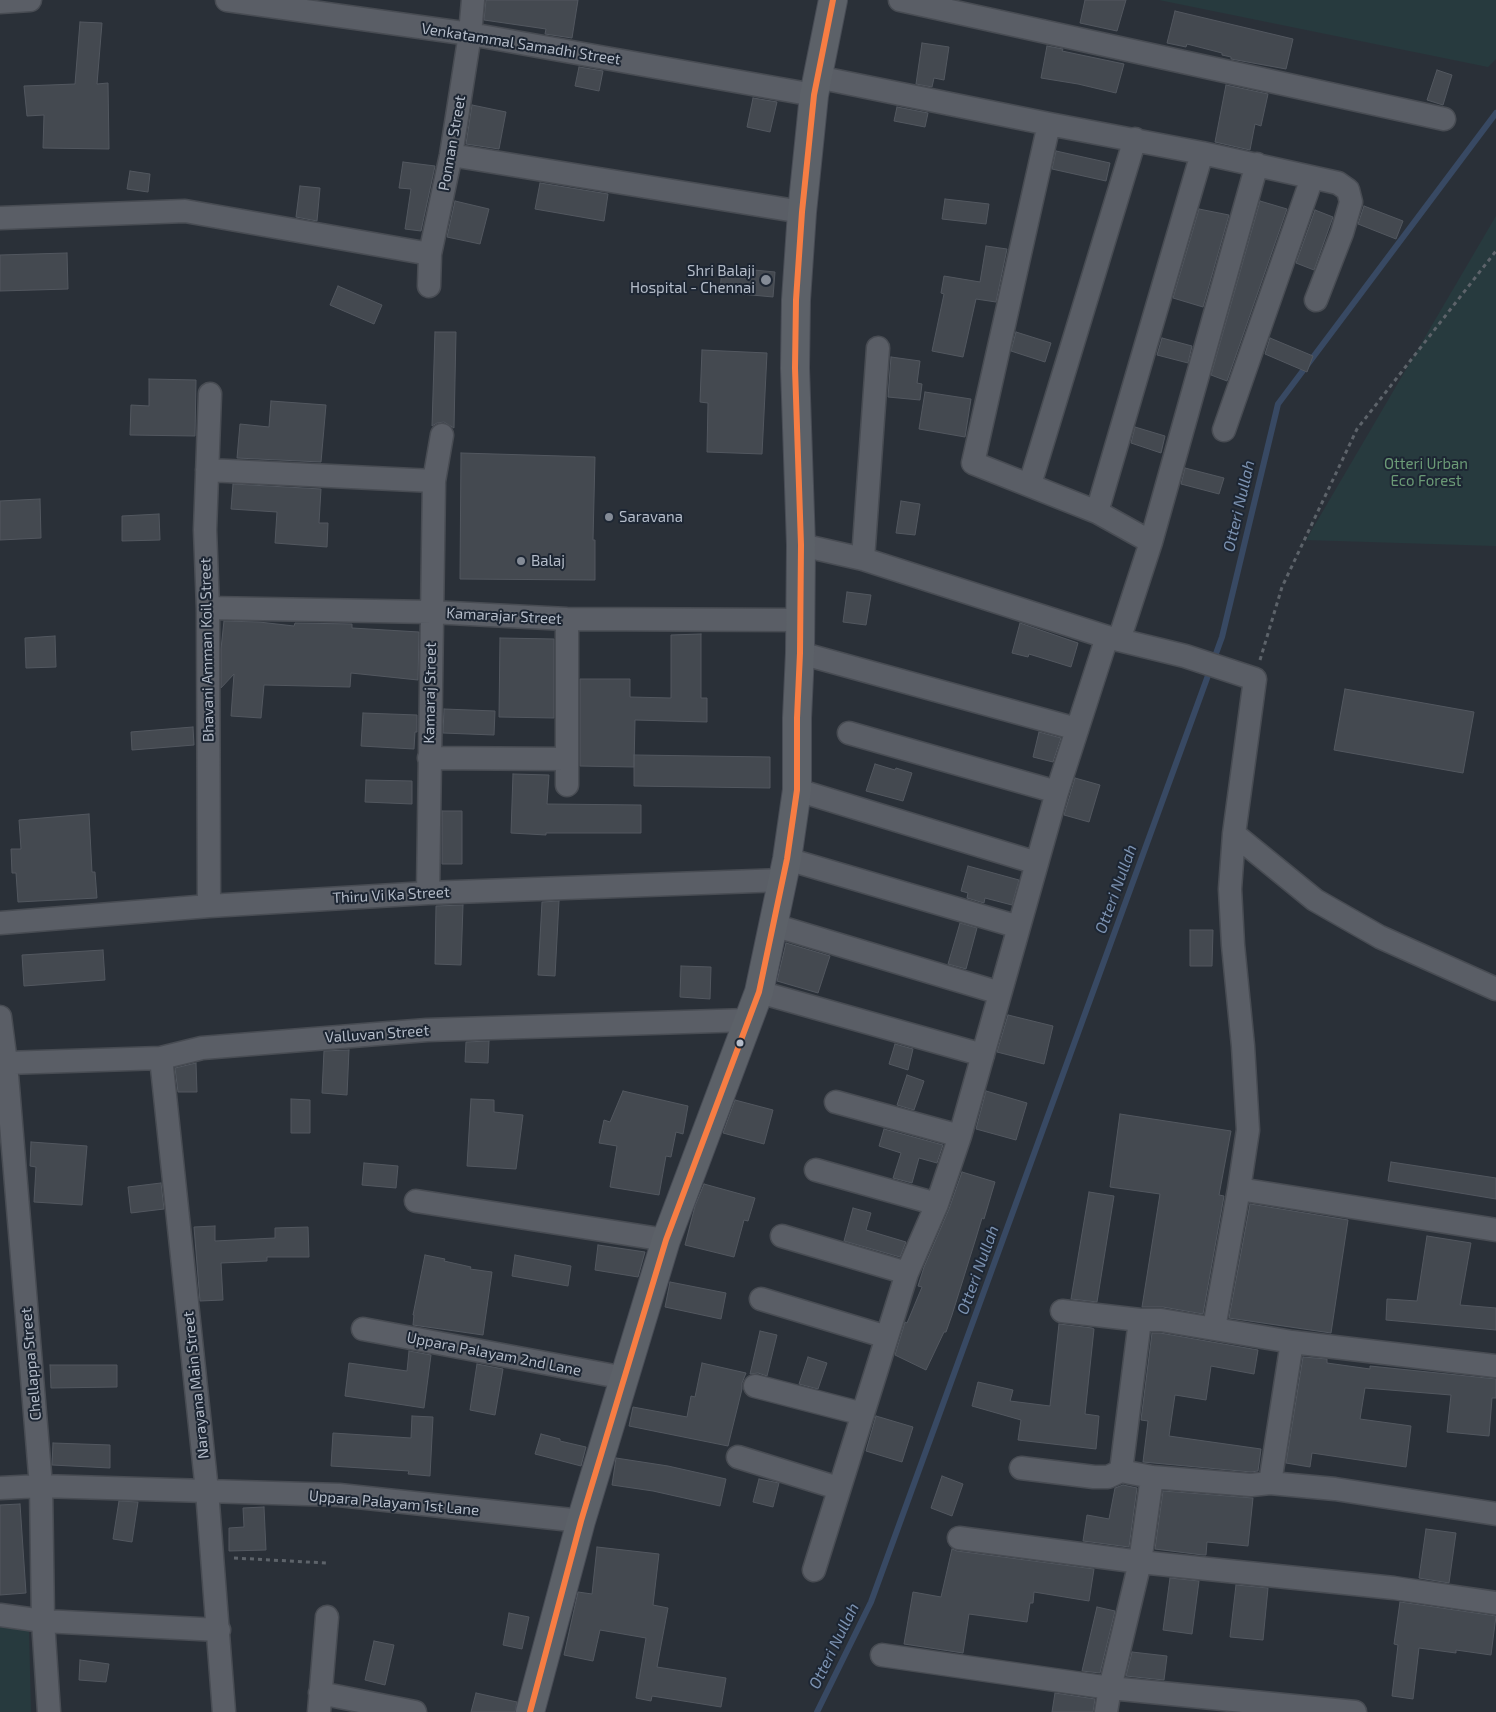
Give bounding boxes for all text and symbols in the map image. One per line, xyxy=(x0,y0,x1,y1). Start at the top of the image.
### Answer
street label: Venkatammal Samadhi Street xyxy=(420,19,622,69)
street label: Ponnan Street xyxy=(435,94,469,192)
place label: Shri Balaji Hospital - Chennai xyxy=(630,262,755,297)
marker: Shri Balaji Hospital - Chennai xyxy=(759,273,773,287)
park label: Otteri Urban Eco Forest xyxy=(1384,455,1468,490)
water label: Otteri Nullah xyxy=(1219,458,1259,554)
place label: Saravana xyxy=(619,508,683,526)
marker: Saravana xyxy=(603,511,615,523)
place label: Balaj xyxy=(531,552,565,570)
marker: Balaj xyxy=(515,555,527,567)
street label: Bhavani Amman Koil Street xyxy=(196,558,218,742)
street label: Kamarajar Street xyxy=(446,604,562,628)
street label: Kamaraj Street xyxy=(420,642,440,744)
water label: Otteri Nullah xyxy=(1091,842,1141,936)
street label: Thiru Vi Ka Street xyxy=(332,883,450,907)
street label: Valluvan Street xyxy=(324,1021,430,1047)
unlabelled marker xyxy=(735,1038,745,1048)
water label: Otteri Nullah xyxy=(953,1223,1003,1317)
street label: Chellappa Street xyxy=(17,1307,45,1421)
street label: Narayana Main Street xyxy=(179,1310,213,1460)
street label: Uppara Palayam 2nd Lane xyxy=(405,1328,583,1380)
street label: Uppara Palayam 1st Lane xyxy=(308,1487,480,1519)
water label: Otteri Nullah xyxy=(805,1600,863,1692)

